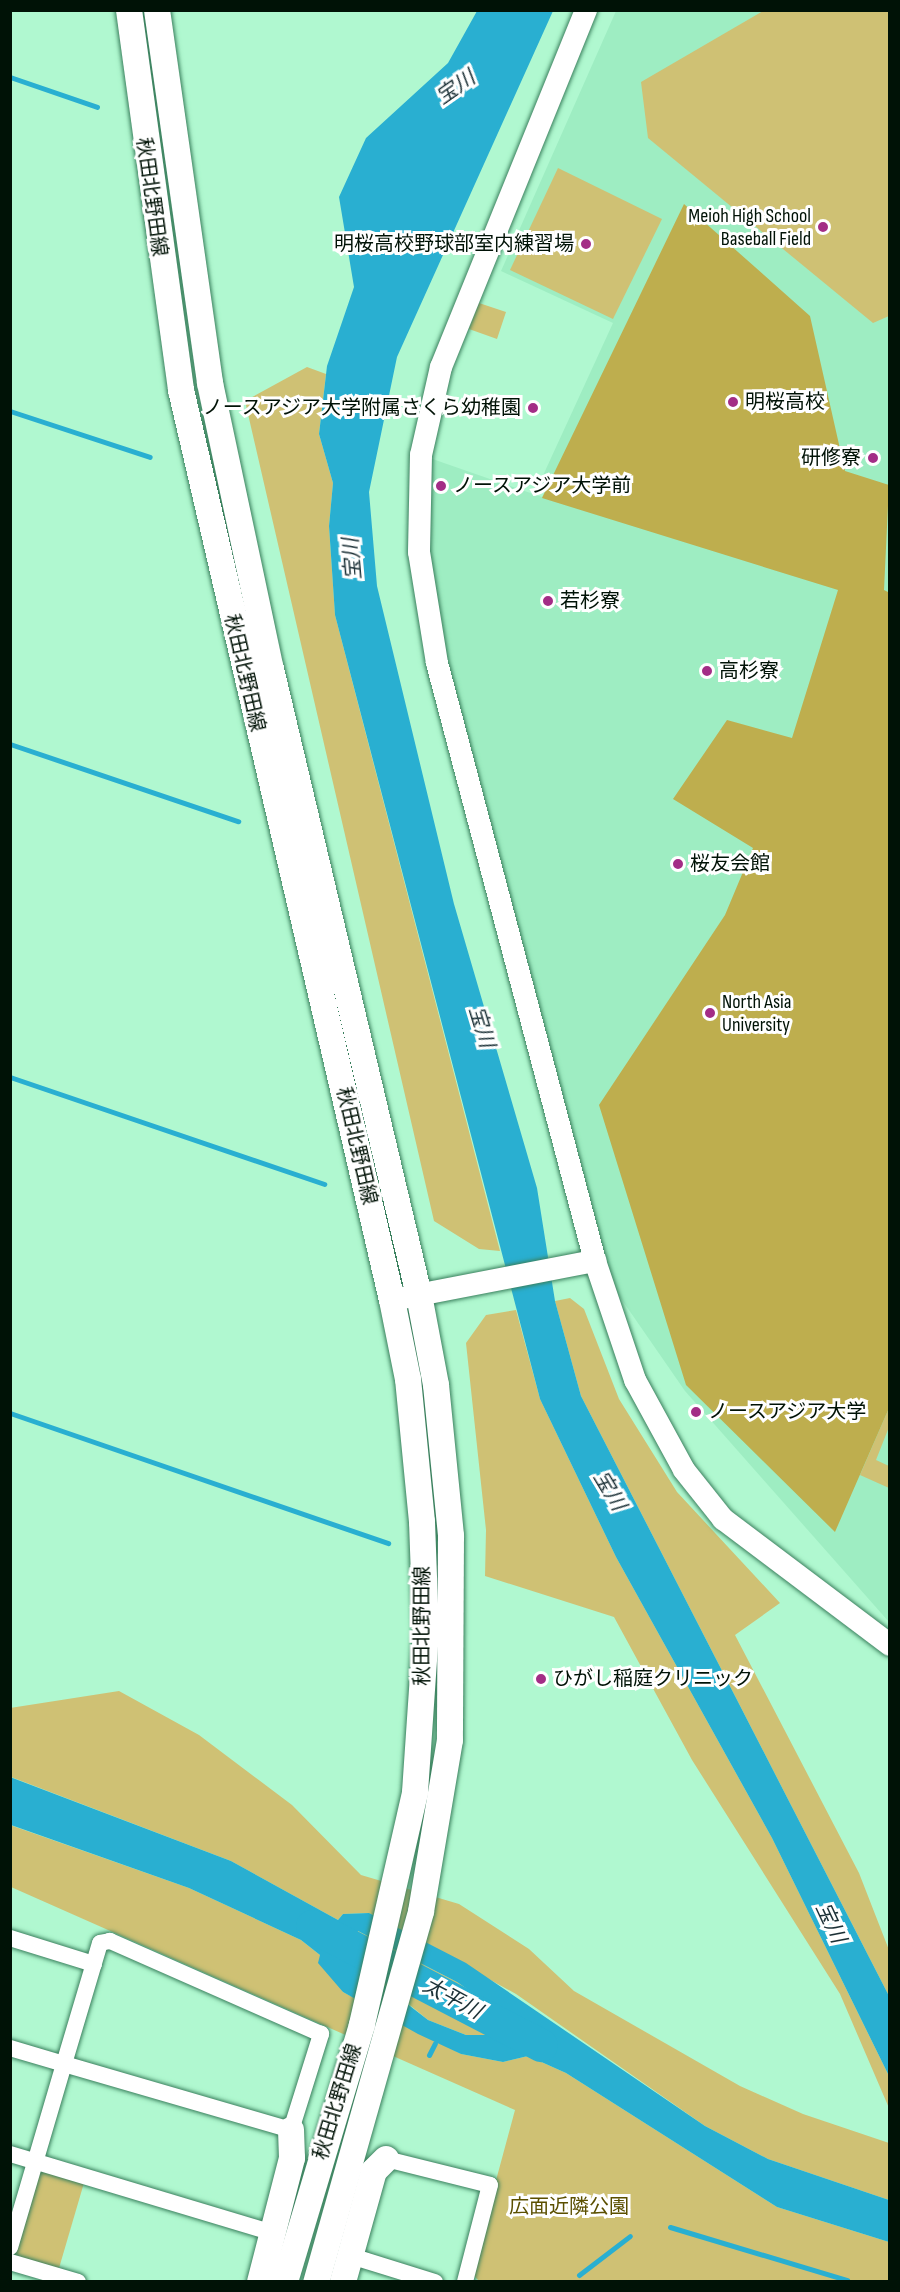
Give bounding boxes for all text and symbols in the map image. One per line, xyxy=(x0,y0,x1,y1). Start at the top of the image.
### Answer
water label: 宝川 xyxy=(432,66,480,110)
street label: 秋田北野田線 xyxy=(131,136,171,258)
place label: Meioh High School Baseball Field xyxy=(688,204,811,251)
marker: Meioh High School Baseball Field xyxy=(816,220,830,234)
place label: 明桜高校野球部室内練習場 xyxy=(334,232,574,256)
marker: 明桜高校野球部室内練習場 xyxy=(579,237,593,251)
place label: 明桜高校 xyxy=(745,390,825,414)
marker: 明桜高校 xyxy=(726,395,740,409)
place label: ノースアジア大学附属さくら幼稚園 xyxy=(201,396,521,420)
marker: ノースアジア大学附属さくら幼稚園 xyxy=(526,401,540,415)
place label: 研修寮 xyxy=(801,446,861,470)
marker: 研修寮 xyxy=(866,451,880,465)
place label: ノースアジア大学前 xyxy=(453,474,633,498)
marker: ノースアジア大学前 xyxy=(434,479,448,493)
water label: 宝川 xyxy=(339,537,367,581)
place label: 若杉寮 xyxy=(560,589,620,613)
marker: 若杉寮 xyxy=(541,594,555,608)
street label: 秋田北野田線 xyxy=(219,612,269,734)
place label: 高杉寮 xyxy=(719,659,779,683)
marker: 高杉寮 xyxy=(700,664,714,678)
place label: 桜友会館 xyxy=(690,852,770,876)
marker: 桜友会館 xyxy=(671,857,685,871)
place label: North Asia University xyxy=(722,990,792,1037)
water label: 宝川 xyxy=(463,1003,499,1051)
marker: North Asia University xyxy=(703,1006,717,1020)
street label: 秋田北野田線 xyxy=(331,1085,381,1207)
place label: ノースアジア大学 xyxy=(708,1400,868,1424)
marker: ノースアジア大学 xyxy=(689,1405,703,1419)
water label: 宝川 xyxy=(587,1467,631,1515)
street label: 秋田北野田線 xyxy=(411,1566,435,1686)
place label: ひがし稲庭クリニック xyxy=(553,1667,753,1691)
marker: ひがし稲庭クリニック xyxy=(534,1672,548,1686)
water label: 宝川 xyxy=(810,1899,850,1947)
water label: 太平川 xyxy=(418,1973,486,2025)
street label: 秋田北野田線 xyxy=(309,2041,367,2163)
park label: 広面近隣公園 xyxy=(509,2195,629,2219)

